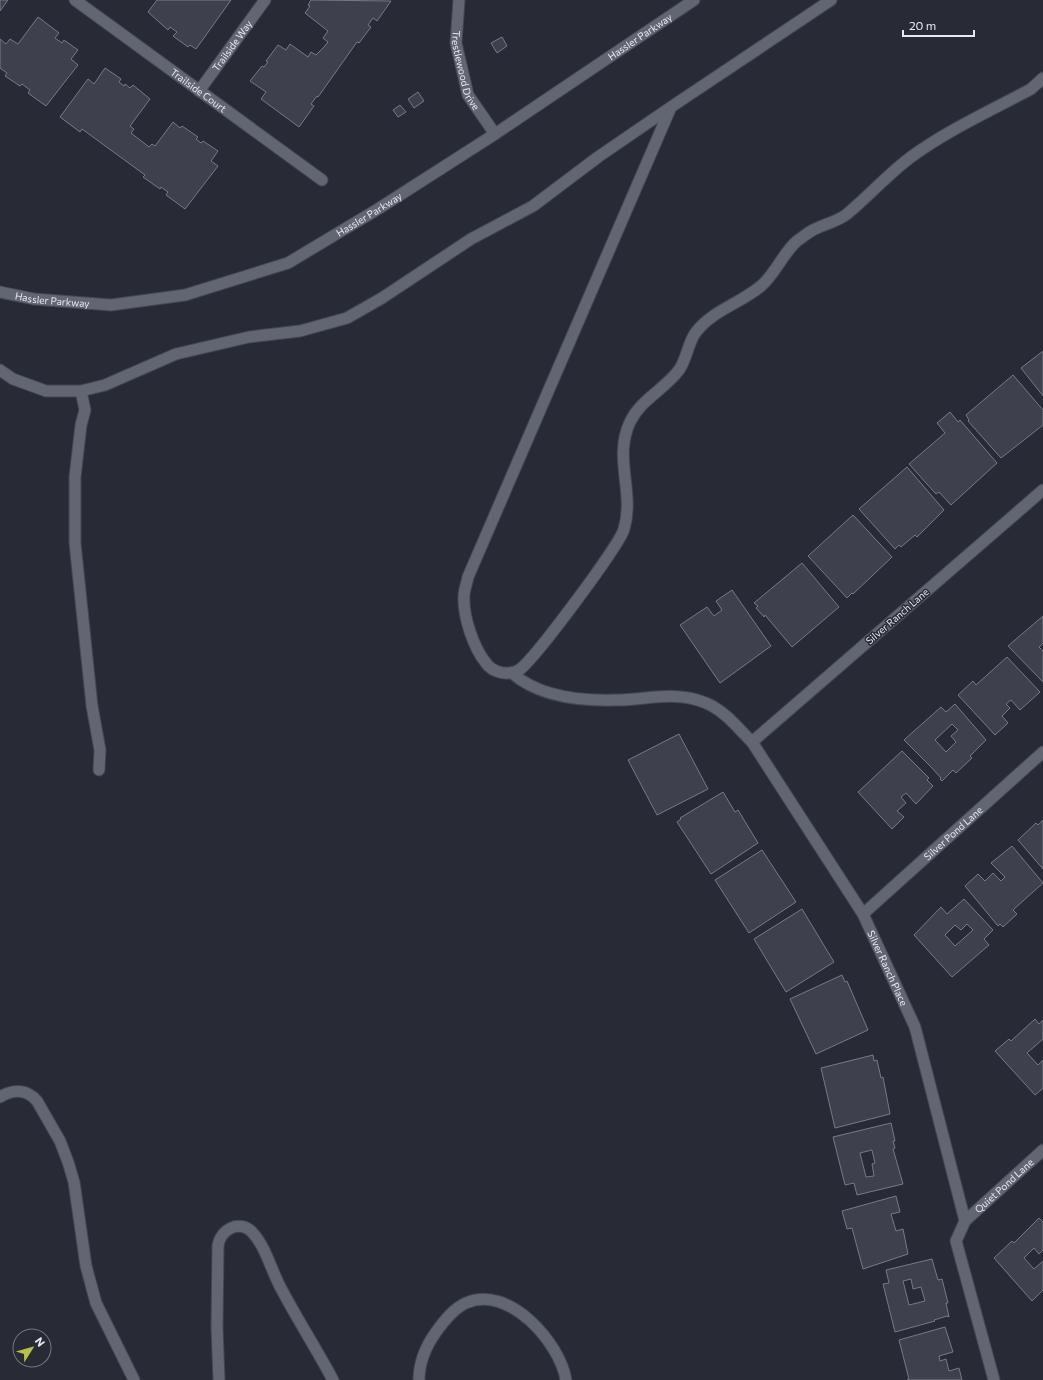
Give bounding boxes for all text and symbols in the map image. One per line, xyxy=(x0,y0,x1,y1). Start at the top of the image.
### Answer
street label: Hassler Parkway xyxy=(605,11,674,62)
scale bar xyxy=(903,12,974,38)
street label: Trailside Way xyxy=(209,18,254,73)
text: 20 m xyxy=(909,18,936,32)
street label: Trestlewood Drive xyxy=(450,30,483,112)
street label: Trailside Court xyxy=(168,66,229,115)
street label: Hassler Parkway xyxy=(334,189,404,239)
street label: Hassler Parkway xyxy=(14,289,90,309)
street label: Silver Ranch Lane xyxy=(863,585,931,647)
street label: Silver Pond Lane xyxy=(921,804,985,862)
street label: Silver Ranch Place xyxy=(865,928,910,1008)
street label: Quiet Pond Lane xyxy=(972,1156,1036,1215)
north arrow xyxy=(12,1328,52,1368)
text: N xyxy=(33,1334,48,1349)

